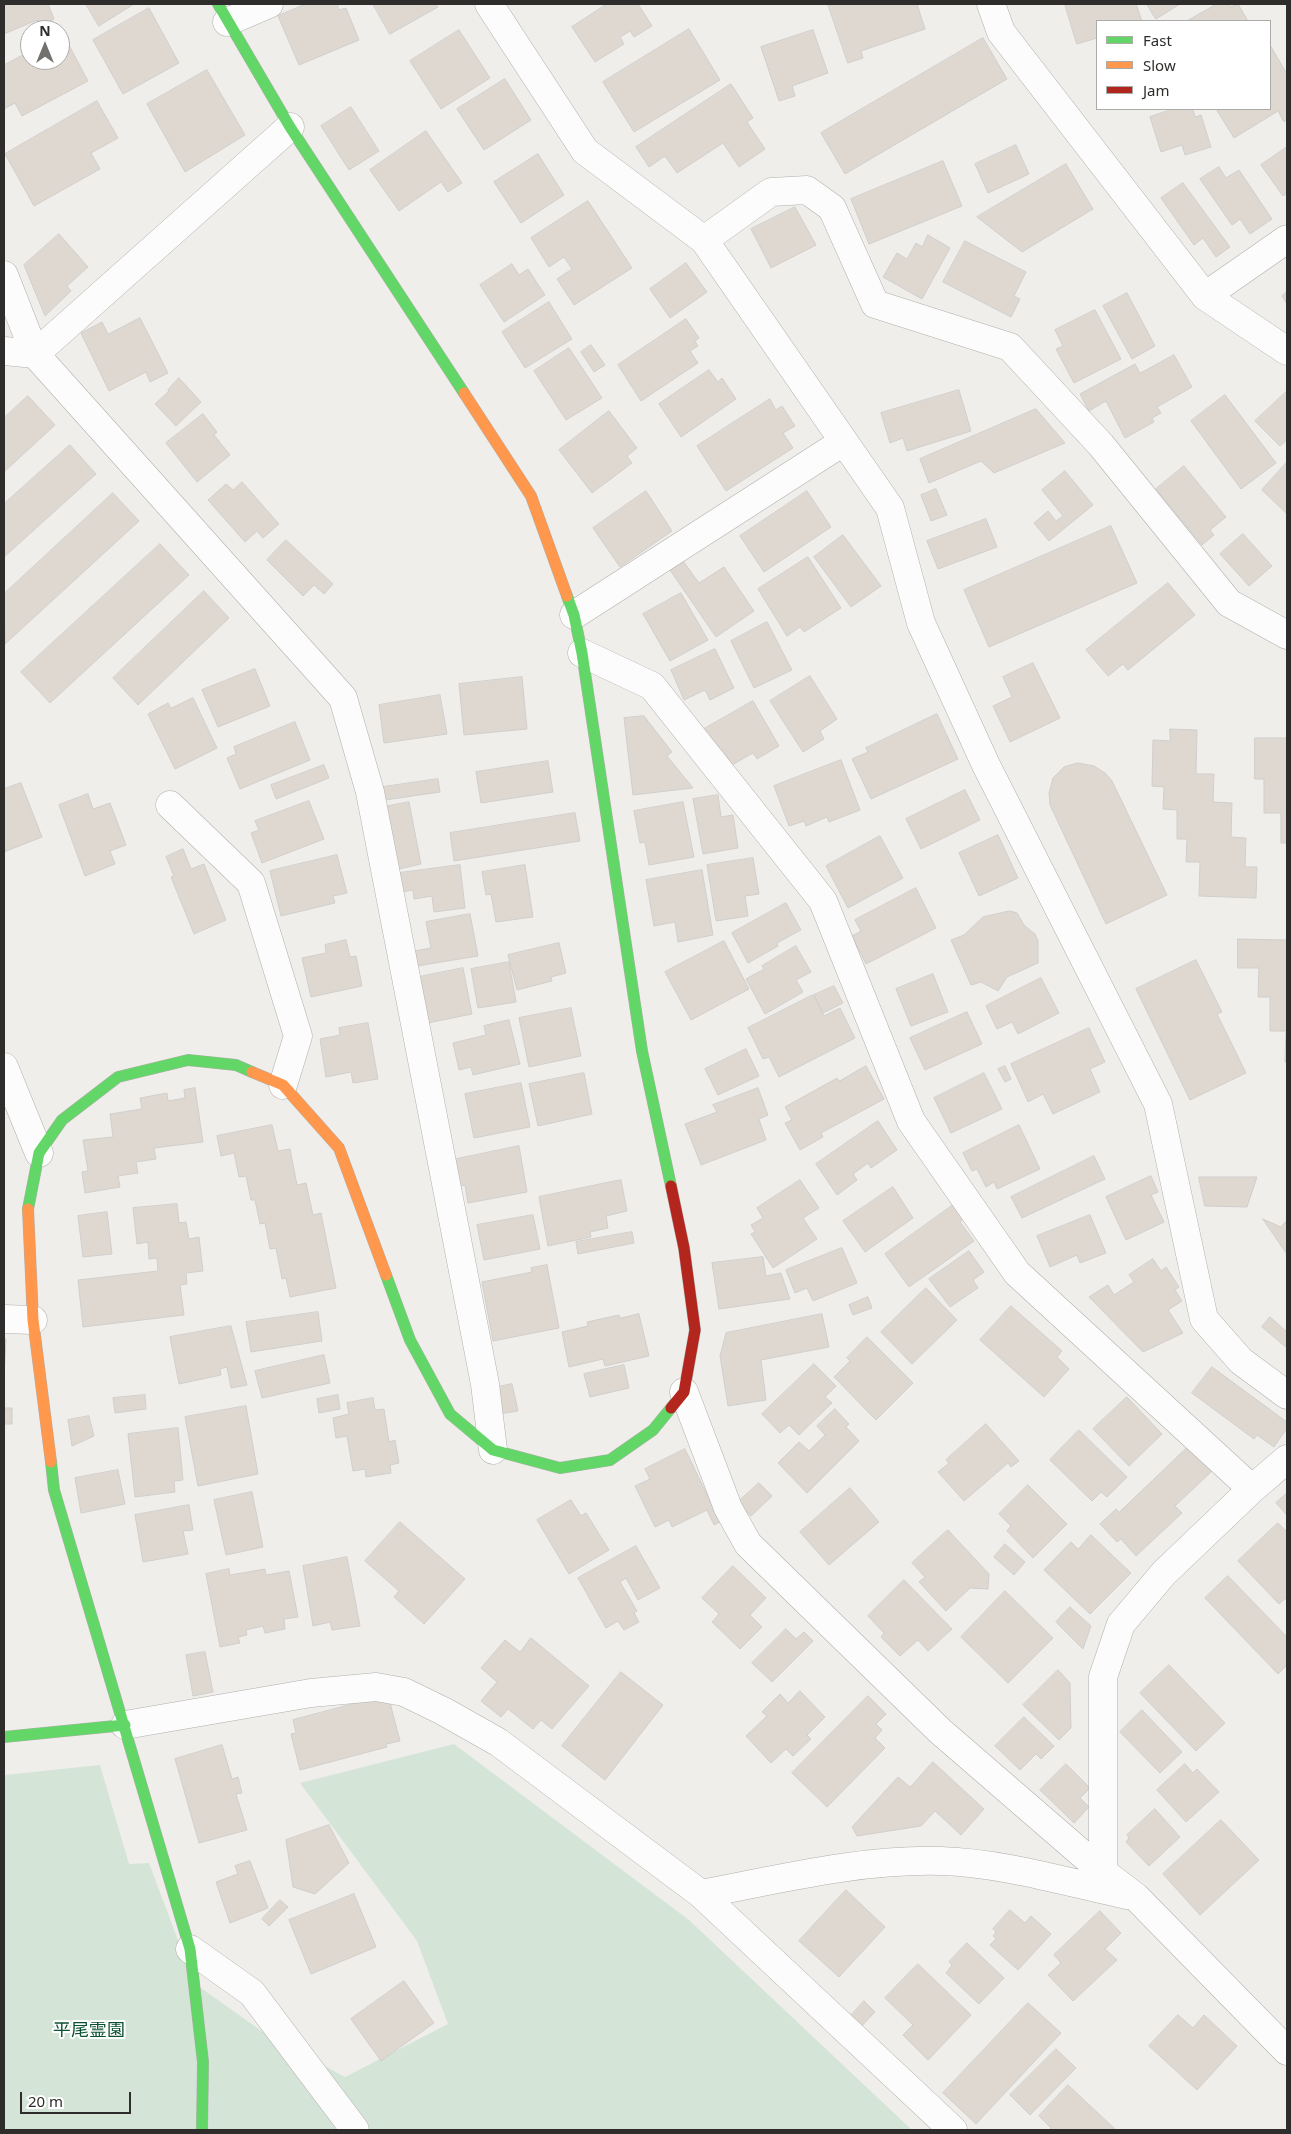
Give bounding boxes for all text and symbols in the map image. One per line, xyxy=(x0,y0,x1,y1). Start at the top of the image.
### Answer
north arrow xyxy=(20,20,70,70)
legend xyxy=(1096,20,1271,110)
text: N xyxy=(39,21,51,40)
text: Fast xyxy=(1143,30,1172,50)
text: Slow xyxy=(1143,55,1176,75)
text: Jam xyxy=(1143,80,1170,100)
park label: 平尾霊園 xyxy=(53,2020,125,2042)
scale bar xyxy=(22,2082,134,2114)
text: 20 m xyxy=(28,2091,63,2111)

